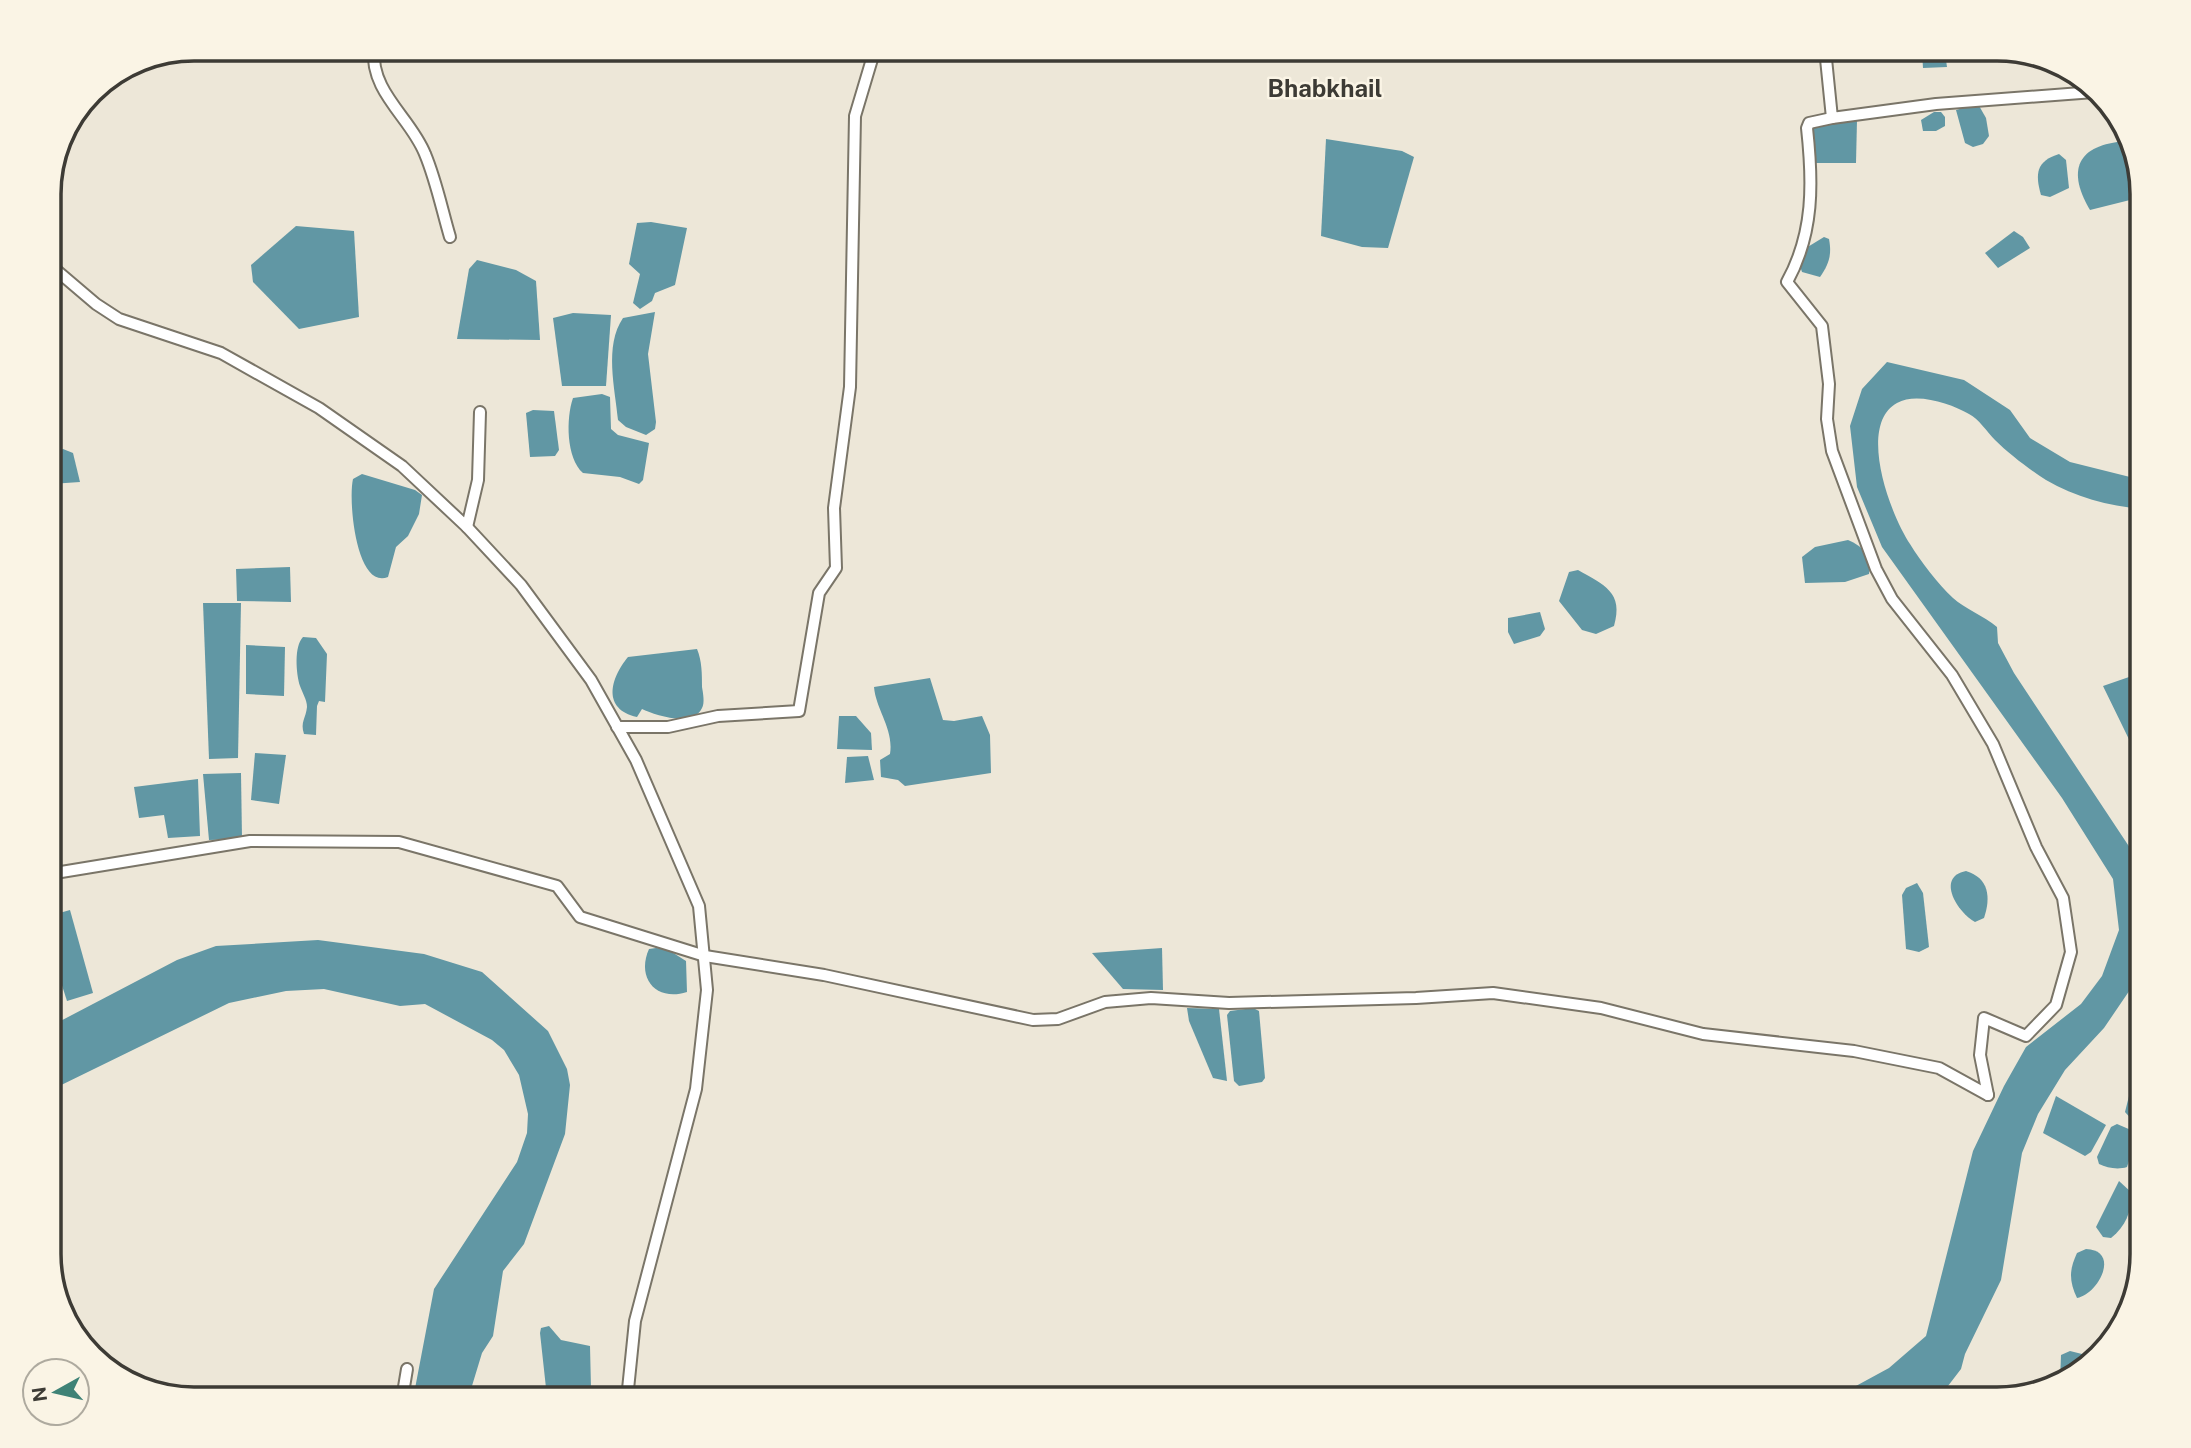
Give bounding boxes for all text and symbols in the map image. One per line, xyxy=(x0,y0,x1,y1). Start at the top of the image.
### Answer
district label: Bhabkhail xyxy=(1268,74,1382,102)
north arrow xyxy=(21,1357,91,1427)
text: N xyxy=(27,1385,51,1403)

